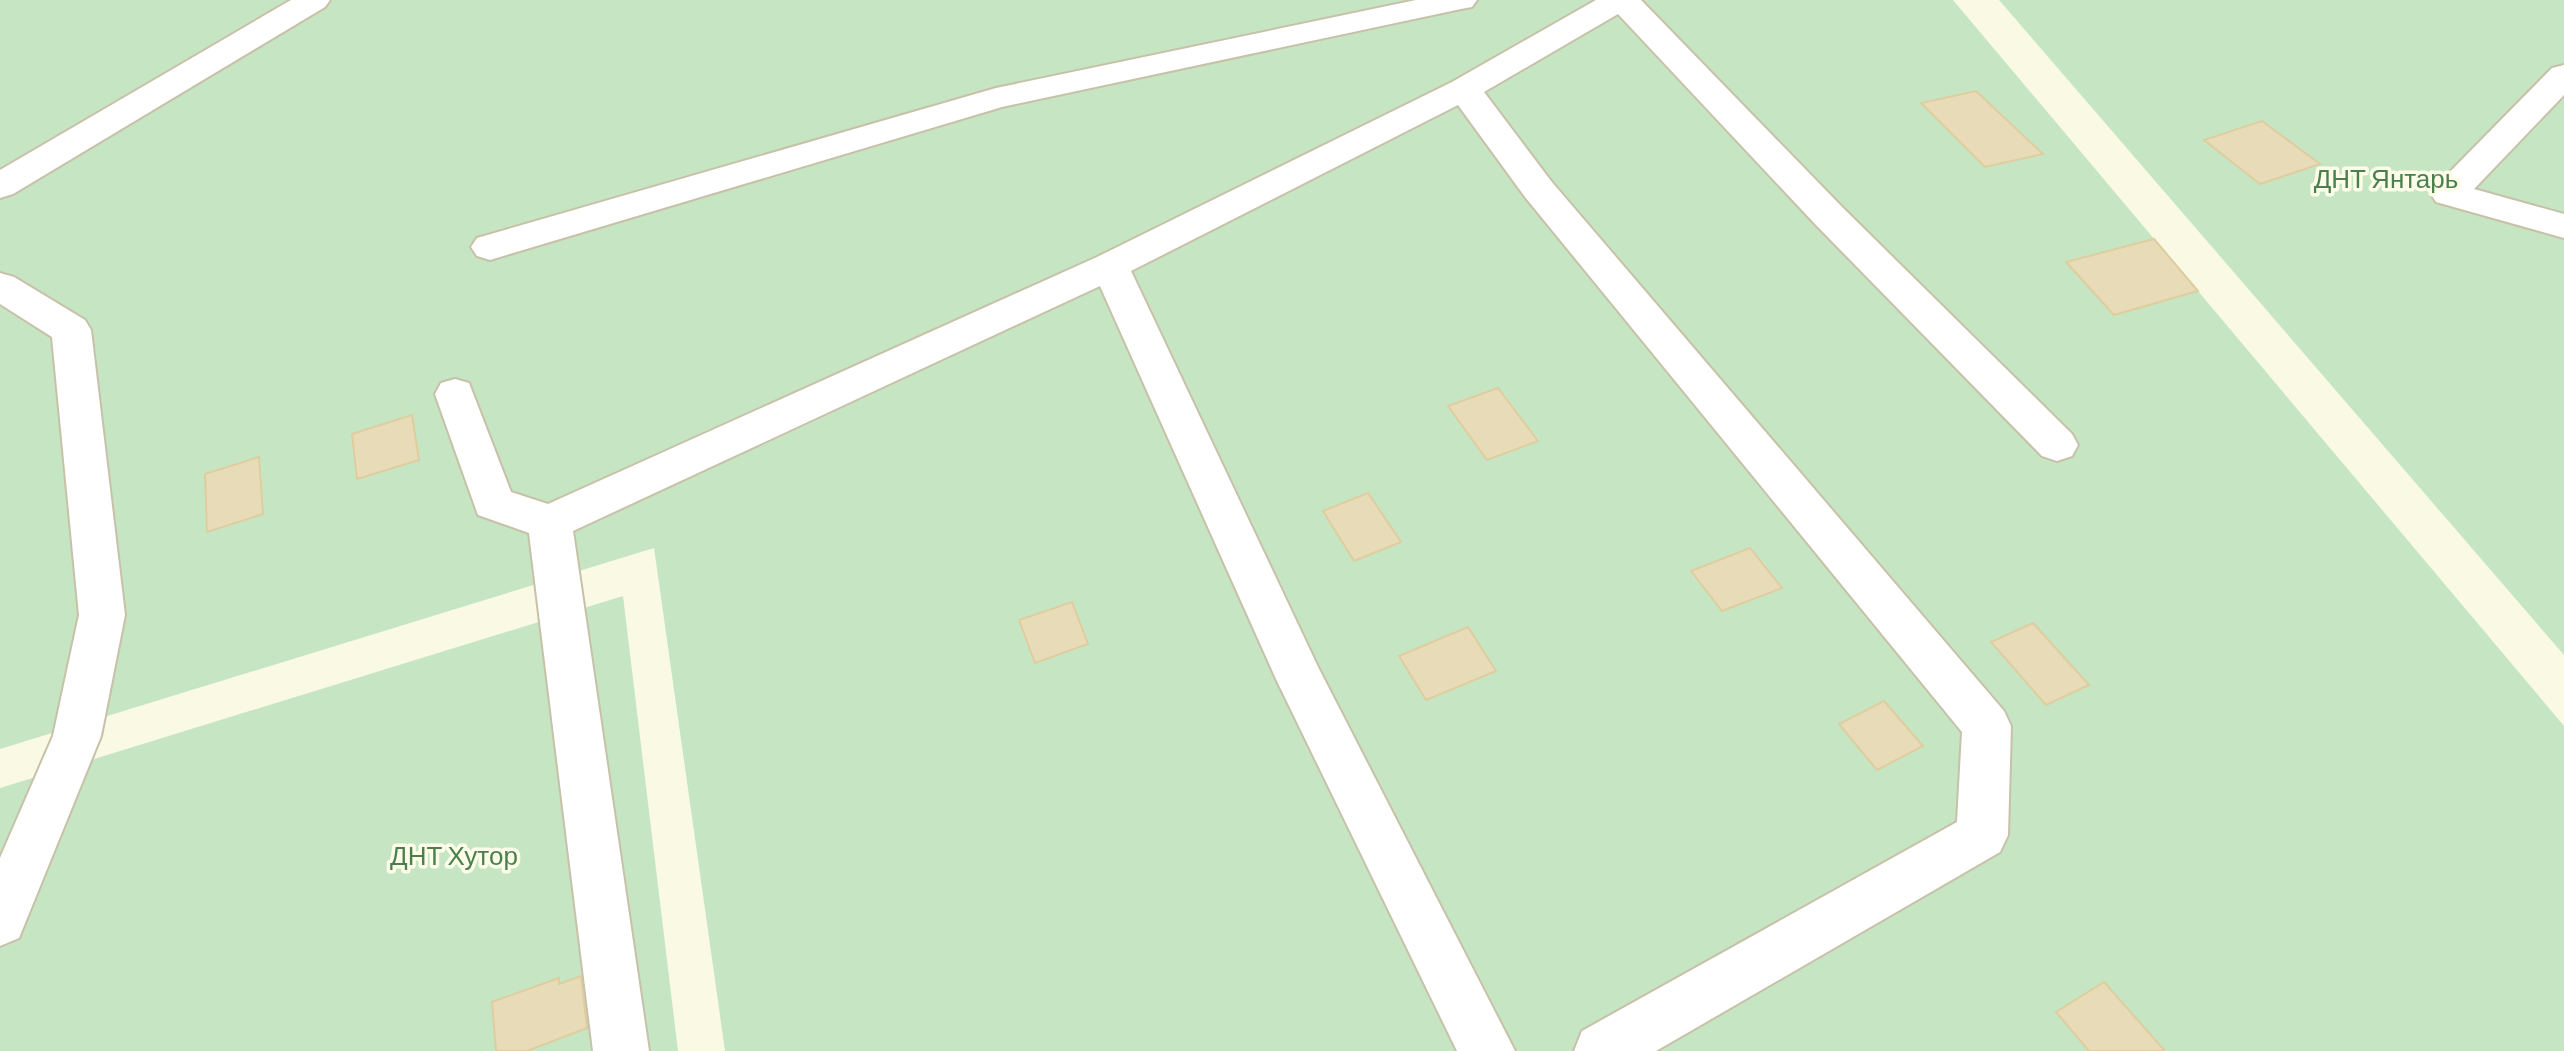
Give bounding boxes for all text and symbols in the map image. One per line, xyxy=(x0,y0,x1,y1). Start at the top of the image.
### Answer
park label: ДНТ Янтарь xyxy=(2314,162,2458,193)
park label: ДНТ Хутор xyxy=(390,839,518,870)

